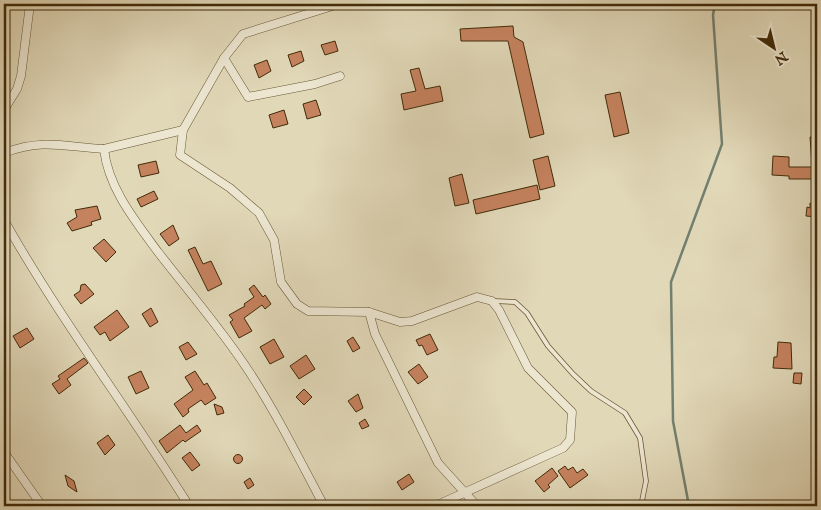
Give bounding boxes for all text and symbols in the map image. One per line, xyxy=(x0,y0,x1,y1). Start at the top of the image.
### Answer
north arrow xyxy=(748,22,798,72)
text: N xyxy=(771,46,792,69)

